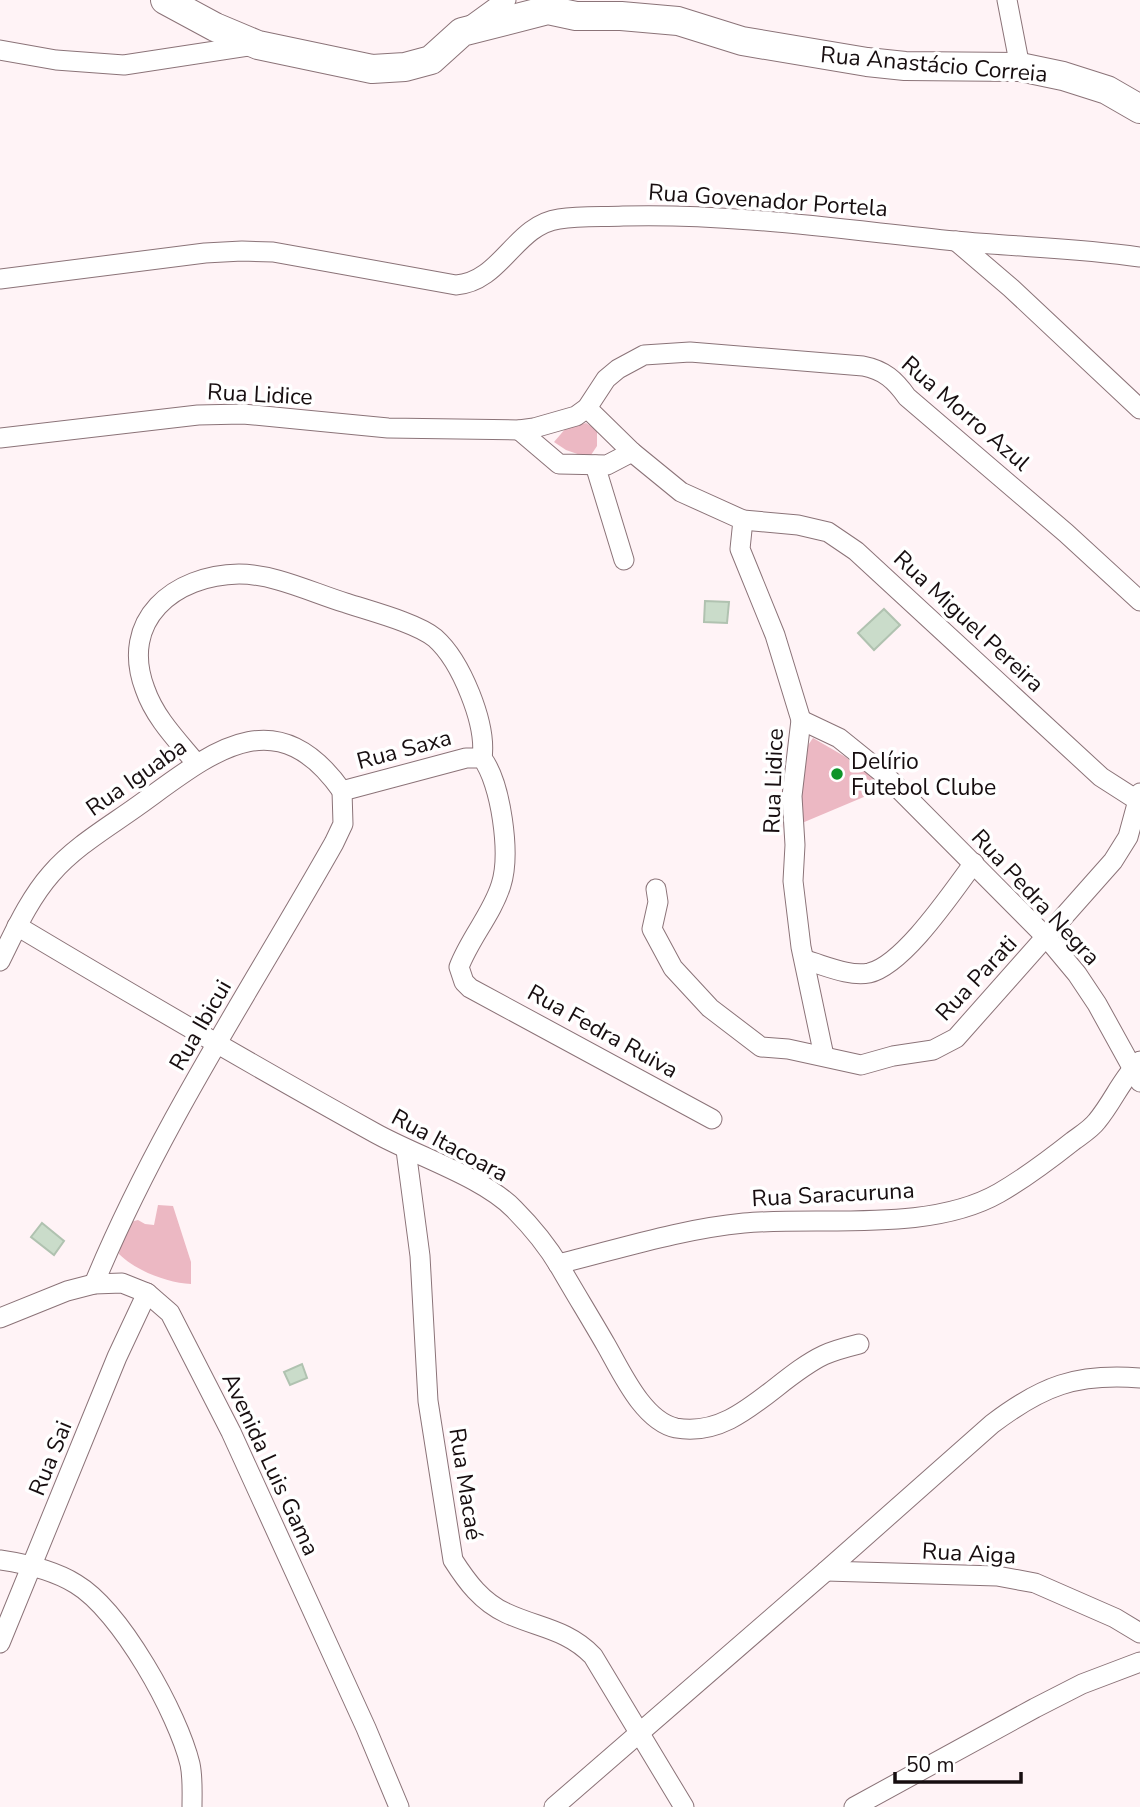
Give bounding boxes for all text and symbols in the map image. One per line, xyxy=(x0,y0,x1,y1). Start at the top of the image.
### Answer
street label: Rua Anastácio Correia xyxy=(819,39,1049,90)
street label: Rua Govenador Portela xyxy=(647,177,889,224)
street label: Rua Morro Azul xyxy=(895,349,1037,478)
street label: Rua Lidice xyxy=(206,376,314,413)
street label: Rua Miguel Pereira xyxy=(887,544,1051,699)
street label: Rua Saxa xyxy=(353,722,455,777)
street label: Rua Lidice xyxy=(756,728,791,834)
street label: Rua Iguaba xyxy=(80,731,193,824)
place label: Delírio Futebol Clube xyxy=(851,746,996,803)
marker: Delírio Futebol Clube xyxy=(829,766,845,782)
street label: Rua Pedra Negra xyxy=(965,823,1107,972)
street label: Rua Parati xyxy=(929,929,1024,1028)
street label: Rua Ibicui xyxy=(162,974,239,1076)
street label: Rua Fedra Ruiva xyxy=(522,977,684,1086)
street label: Rua Itacoara xyxy=(386,1102,514,1189)
street label: Rua Saracuruna xyxy=(751,1175,915,1214)
street label: Avenida Luis Gama xyxy=(215,1368,326,1561)
street label: Rua Sai xyxy=(21,1416,79,1500)
street label: Rua Macaé xyxy=(441,1426,490,1542)
street label: Rua Aiga xyxy=(921,1536,1017,1571)
scale bar xyxy=(895,1741,1021,1785)
text: 50 m xyxy=(906,1751,955,1779)

